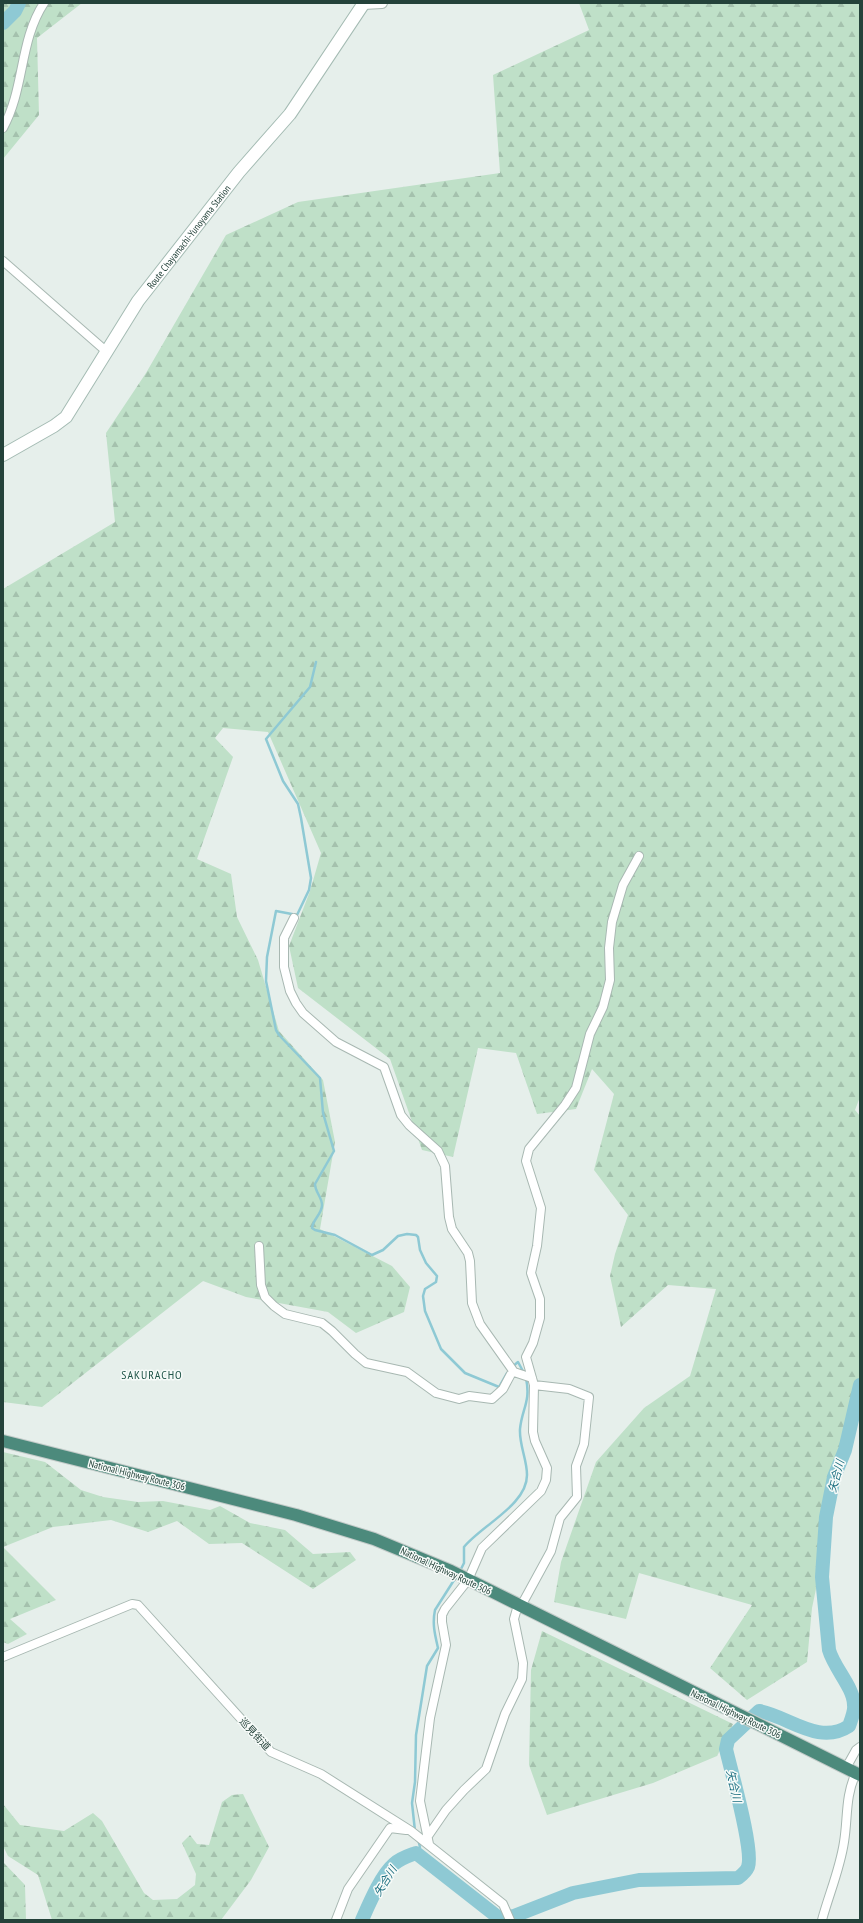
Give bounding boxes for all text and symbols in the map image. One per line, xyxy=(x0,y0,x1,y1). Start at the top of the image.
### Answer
street label: Route Chayamachi-Yunoyama Station xyxy=(144,182,233,291)
district label: SAKURACHO xyxy=(121,1367,183,1382)
street label: National Highway Route 306 xyxy=(88,1457,187,1493)
water label: 矢合川 xyxy=(825,1457,847,1494)
street label: National Highway Route 306 xyxy=(399,1544,494,1598)
street label: National Highway Route 306 xyxy=(689,1687,784,1742)
street label: 巡見街道 xyxy=(237,1715,273,1753)
water label: 矢合川 xyxy=(723,1768,745,1805)
water label: 矢合川 xyxy=(370,1862,400,1899)

